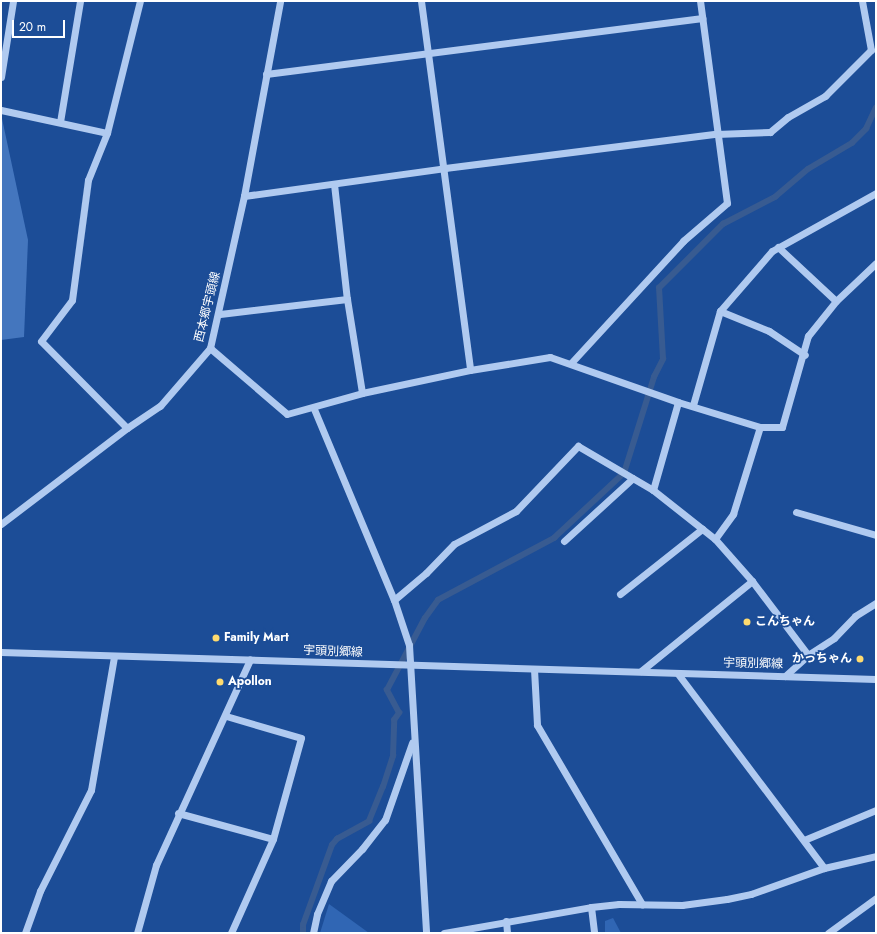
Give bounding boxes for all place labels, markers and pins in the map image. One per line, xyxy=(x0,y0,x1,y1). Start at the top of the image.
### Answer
place label: こんちゃん xyxy=(755,615,815,629)
marker: こんちゃん xyxy=(742,617,752,627)
place label: Family Mart xyxy=(224,631,289,645)
marker: Family Mart xyxy=(211,633,221,643)
place label: かっちゃん xyxy=(792,652,852,666)
marker: かっちゃん xyxy=(855,654,865,664)
place label: Apollon xyxy=(228,675,272,689)
marker: Apollon xyxy=(215,677,225,687)

